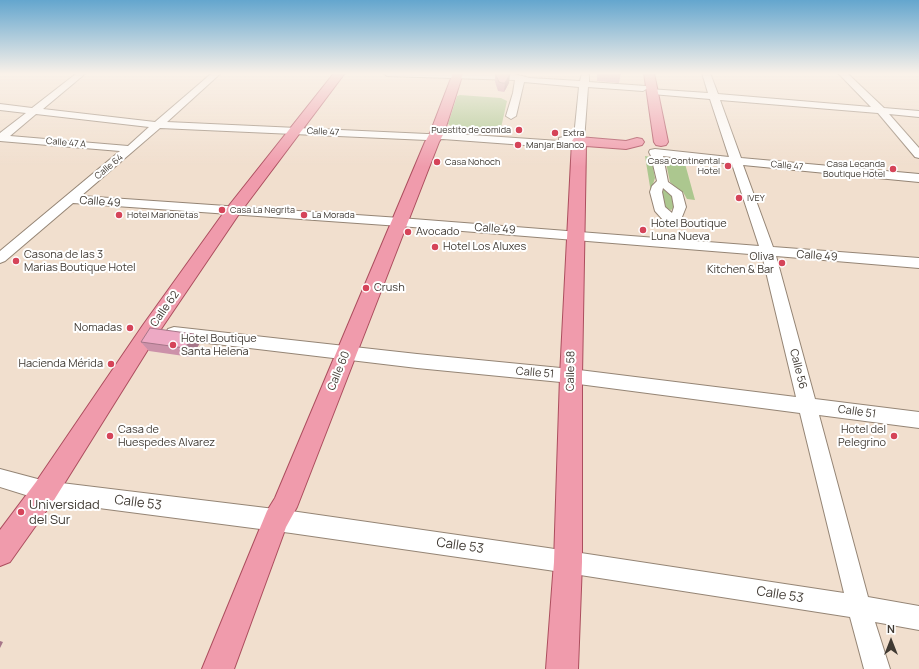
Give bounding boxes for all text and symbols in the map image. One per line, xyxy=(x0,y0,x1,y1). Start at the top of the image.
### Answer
place label: Puestito de comida xyxy=(431,125,511,135)
marker: Puestito de comida xyxy=(514,125,524,135)
street label: Calle 47 xyxy=(306,126,340,138)
marker: Extra xyxy=(550,128,560,138)
place label: Extra xyxy=(563,128,585,138)
street label: Calle 47 A xyxy=(46,136,86,150)
marker: Manjar Blanco xyxy=(513,140,523,150)
place label: Manjar Blanco xyxy=(526,140,584,150)
street label: Calle 64 xyxy=(93,152,125,182)
place label: Casa Continental Hotel xyxy=(648,156,720,177)
marker: Casa Nohoch xyxy=(432,157,442,167)
place label: Casa Nohoch xyxy=(445,157,500,167)
street label: Calle 47 xyxy=(770,159,804,173)
place label: Casa Lecanda Boutique Hotel xyxy=(823,159,885,180)
marker: Casa Continental Hotel xyxy=(723,161,733,171)
marker: Casa Lecanda Boutique Hotel xyxy=(888,164,898,174)
marker: IVEY xyxy=(734,193,744,203)
place label: IVEY xyxy=(747,193,765,203)
street label: Calle 49 xyxy=(79,194,121,210)
marker: Casa La Negrita xyxy=(217,205,227,215)
place label: Casa La Negrita xyxy=(230,205,295,215)
marker: Hotel Marionetas xyxy=(114,210,124,220)
place label: Hotel Marionetas xyxy=(127,210,198,220)
marker: La Morada xyxy=(299,210,309,220)
place label: La Morada xyxy=(312,210,355,220)
place label: Hotel Boutique Luna Nueva xyxy=(651,217,727,243)
street label: Calle 49 xyxy=(474,221,516,237)
place label: Avocado xyxy=(416,225,460,239)
marker: Hotel Boutique Luna Nueva xyxy=(638,225,648,235)
marker: Avocado xyxy=(403,227,413,237)
place label: Hotel Los Aluxes xyxy=(443,240,526,254)
marker: Hotel Los Aluxes xyxy=(430,242,440,252)
place label: Casona de las 3 Marias Boutique Hotel xyxy=(24,248,136,274)
street label: Calle 49 xyxy=(796,248,838,264)
place label: Oliva Kitchen & Bar xyxy=(707,250,774,276)
marker: Casona de las 3 Marias Boutique Hotel xyxy=(11,256,21,266)
marker: Oliva Kitchen & Bar xyxy=(777,258,787,268)
place label: Crush xyxy=(374,281,405,295)
marker: Crush xyxy=(361,283,371,293)
street label: Calle 62 xyxy=(148,288,182,330)
place label: Nomadas xyxy=(74,321,122,335)
marker: Nomadas xyxy=(125,323,135,333)
place label: Hotel Boutique Santa Helena xyxy=(181,332,257,358)
marker: Hotel Boutique Santa Helena xyxy=(168,340,178,350)
street label: Calle 56 xyxy=(787,348,809,390)
street label: Calle 60 xyxy=(325,349,353,393)
street label: Calle 58 xyxy=(564,351,578,391)
place label: Hacienda Mérida xyxy=(18,357,103,371)
marker: Hacienda Mérida xyxy=(106,359,116,369)
street label: Calle 51 xyxy=(515,365,555,381)
street label: Calle 51 xyxy=(837,403,877,421)
place label: Casa de Huespedes Alvarez xyxy=(118,423,215,449)
place label: Hotel del Pelegrino xyxy=(838,423,886,449)
marker: Casa de Huespedes Alvarez xyxy=(105,431,115,441)
marker: Hotel del Pelegrino xyxy=(889,431,899,441)
street label: Calle 53 xyxy=(113,492,163,514)
place label: Universidad del Sur xyxy=(29,497,100,528)
marker: Universidad del Sur xyxy=(16,507,26,517)
street label: Calle 53 xyxy=(435,535,485,557)
street label: Calle 53 xyxy=(755,584,805,606)
north arrow xyxy=(871,621,911,661)
text: N xyxy=(887,621,895,636)

